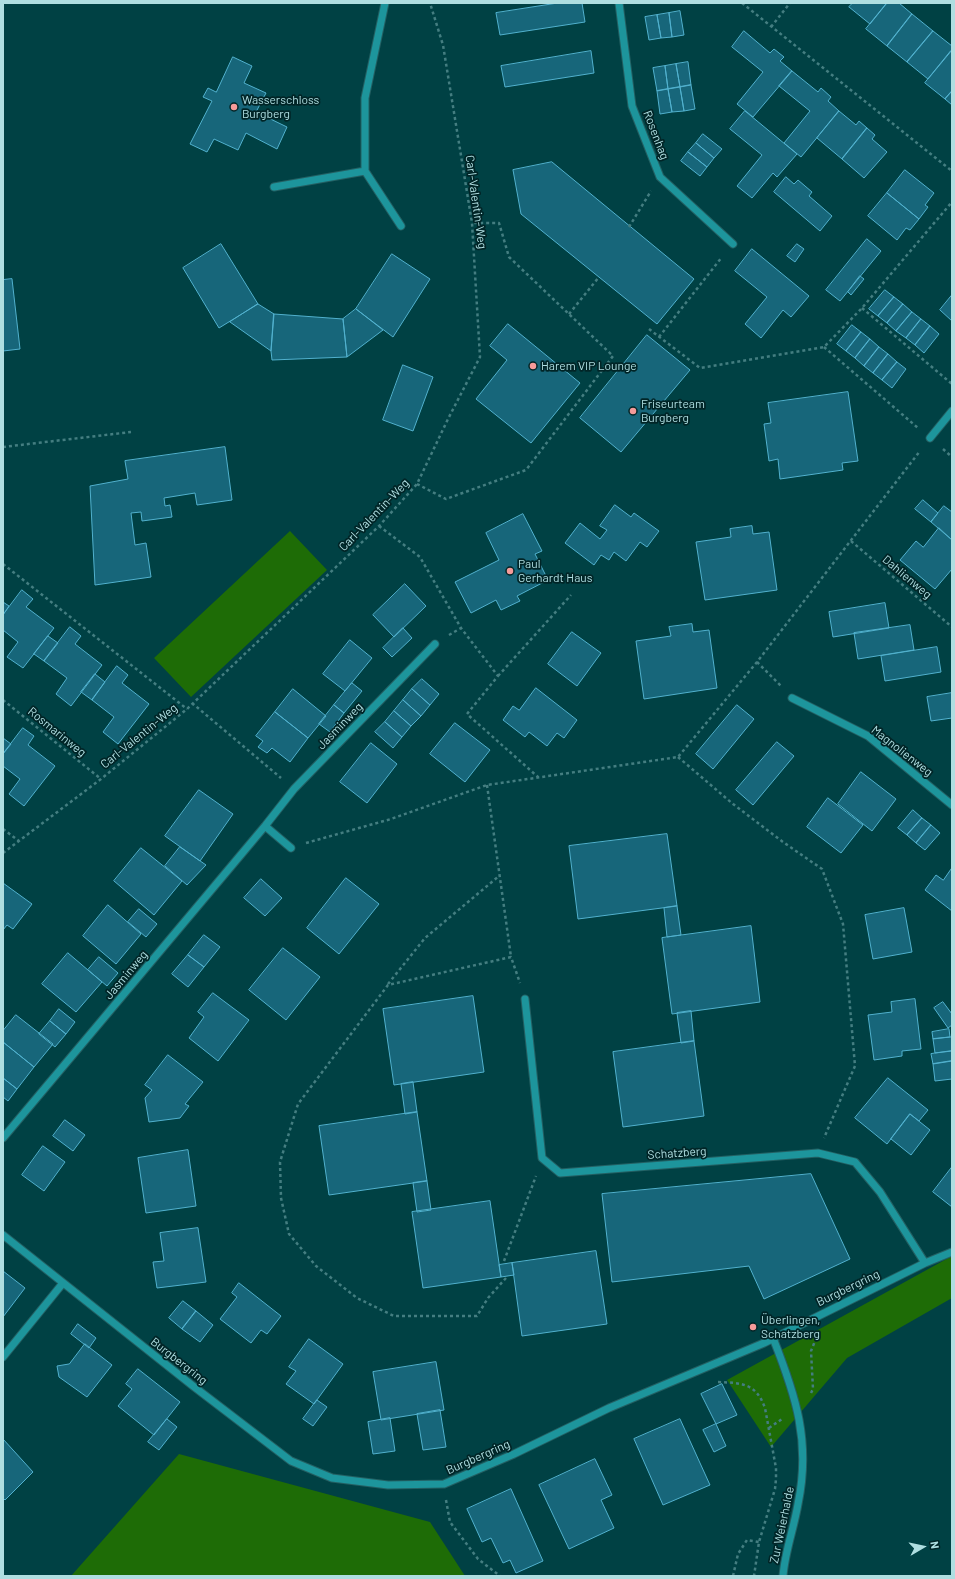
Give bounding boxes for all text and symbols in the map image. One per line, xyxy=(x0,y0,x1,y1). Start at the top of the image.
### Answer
place label: Wasserschloss Burgberg xyxy=(242,93,319,121)
marker: Wasserschloss Burgberg xyxy=(229,102,239,112)
street label: Rosenhag xyxy=(640,108,672,162)
street label: Carl-Valentin-Weg xyxy=(462,154,490,250)
place label: Harem VIP Lounge xyxy=(541,359,637,373)
marker: Harem VIP Lounge xyxy=(528,361,538,371)
place label: Friseurteam Burgberg xyxy=(641,397,705,425)
marker: Friseurteam Burgberg xyxy=(628,406,638,416)
street label: Carl-Valentin-Weg xyxy=(336,476,412,554)
street label: Dahlienweg xyxy=(879,552,935,602)
place label: Paul Gerhardt Haus xyxy=(518,557,593,585)
marker: Paul Gerhardt Haus xyxy=(505,566,515,576)
street label: Jasminweg xyxy=(314,700,366,752)
street label: Carl-Valentin-Weg xyxy=(98,701,180,771)
street label: Rosmarinweg xyxy=(25,704,89,760)
street label: Magnolienweg xyxy=(868,723,936,779)
street label: Jasminweg xyxy=(101,948,151,1002)
street label: Schatzberg xyxy=(647,1144,707,1162)
street label: Burgbergring xyxy=(814,1267,882,1309)
place label: Überlingen, Schatzberg xyxy=(761,1313,820,1341)
marker: Überlingen, Schatzberg xyxy=(748,1322,758,1332)
street label: Burgbergring xyxy=(148,1334,210,1388)
street label: Burgbergring xyxy=(444,1437,512,1477)
street label: Zur Weierhalde xyxy=(767,1485,797,1565)
north arrow xyxy=(903,1527,943,1567)
text: N xyxy=(928,1540,942,1550)

